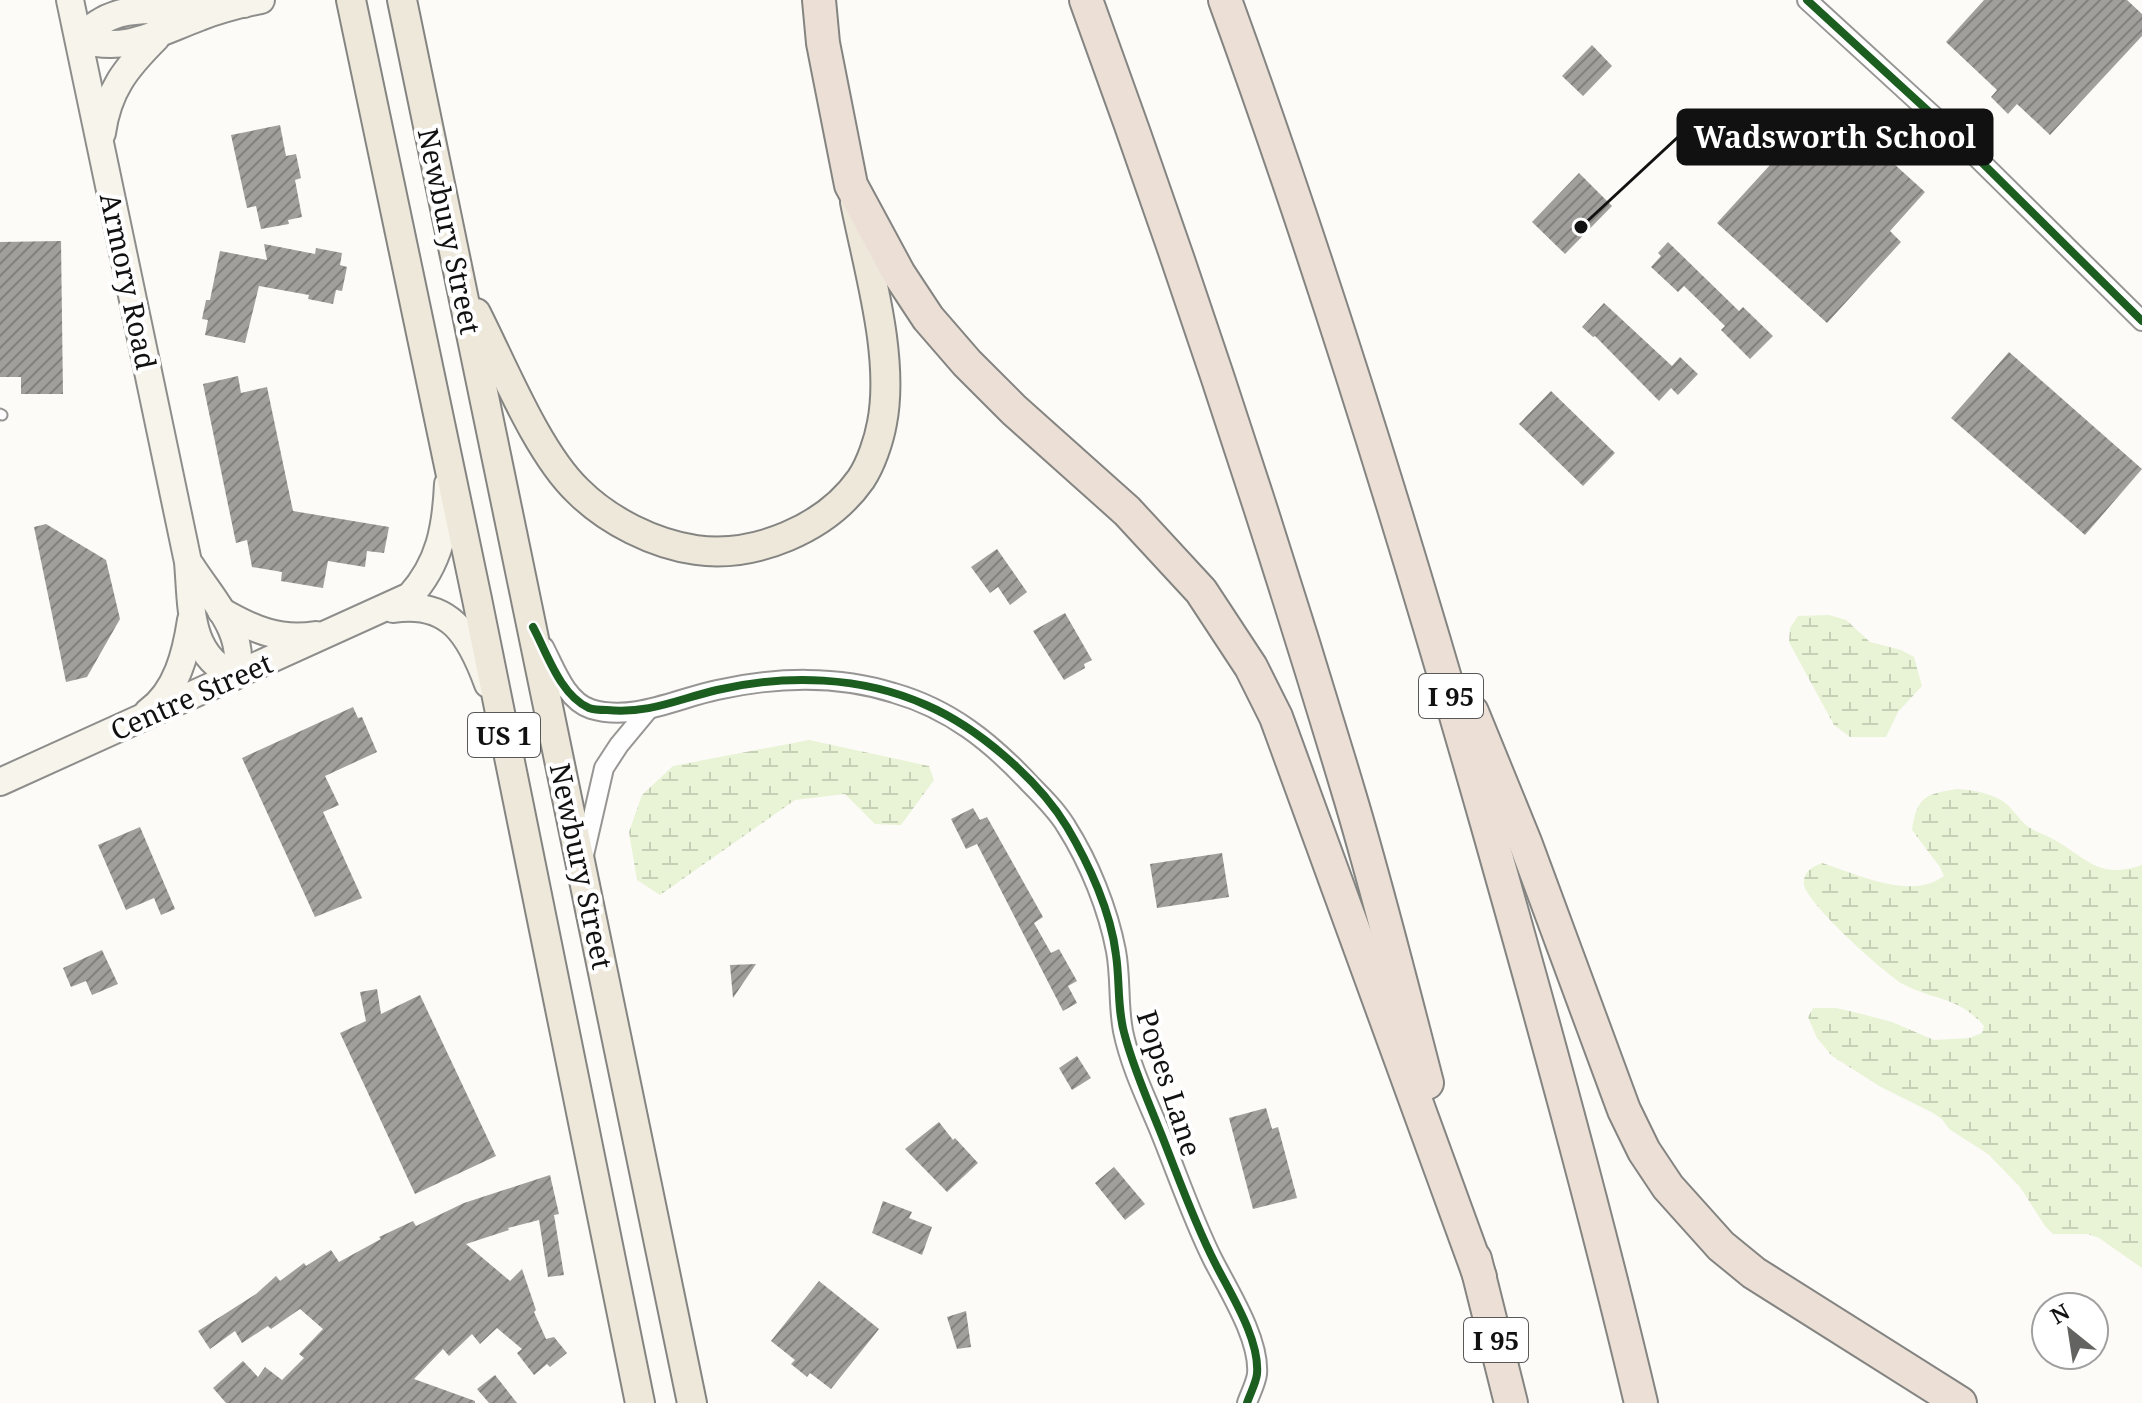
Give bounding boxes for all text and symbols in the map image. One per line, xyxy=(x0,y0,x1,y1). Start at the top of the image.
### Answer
callout: Wadsworth School xyxy=(1678,110,1992,164)
text: Wadsworth School xyxy=(1694,116,1977,157)
street label: Newbury Street xyxy=(410,124,490,338)
street label: Armory Road xyxy=(92,189,166,373)
street label: Centre Street xyxy=(104,643,278,749)
road number: I 95 xyxy=(1419,674,1483,718)
road number: US 1 xyxy=(468,713,540,757)
street label: Newbury Street xyxy=(542,759,622,973)
street label: Popes Lane xyxy=(1129,1005,1211,1161)
north arrow xyxy=(2030,1291,2110,1371)
text: N xyxy=(2044,1295,2075,1330)
road number: I 95 xyxy=(1464,1318,1528,1362)

